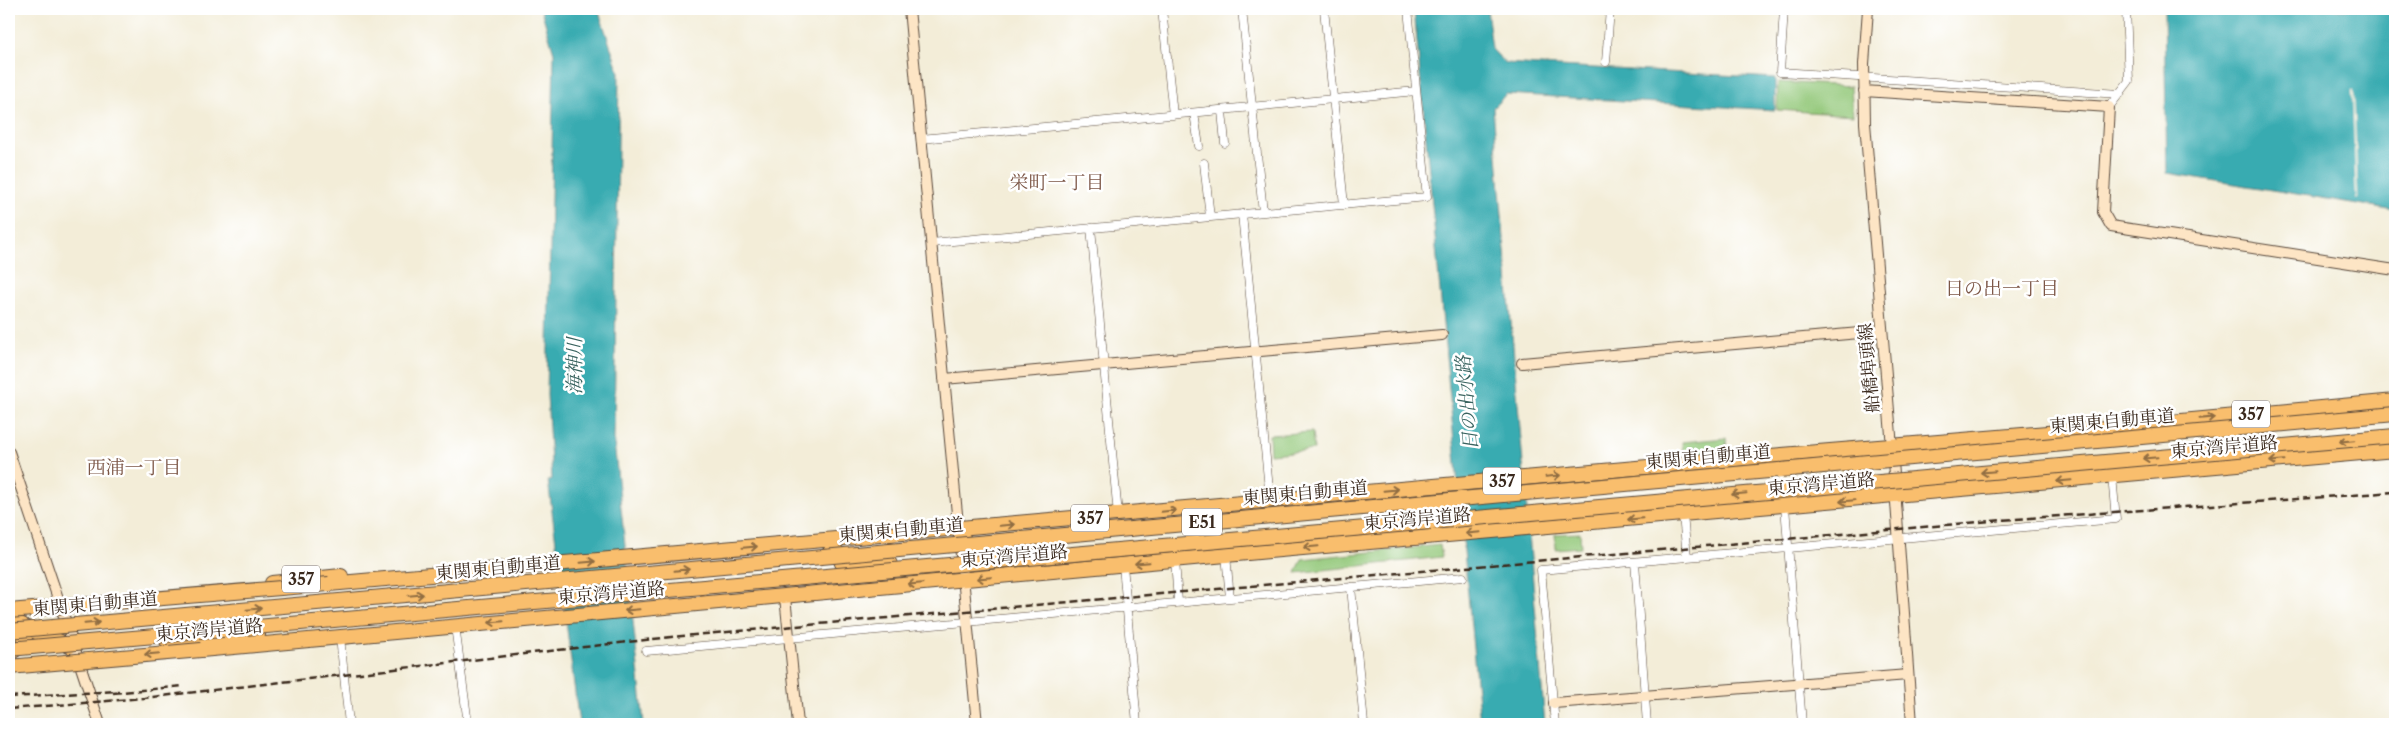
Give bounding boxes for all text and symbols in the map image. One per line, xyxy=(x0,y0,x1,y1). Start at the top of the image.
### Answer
district label: 栄町一丁目 xyxy=(1009,171,1105,194)
district label: 日の出一丁目 xyxy=(1945,277,2059,300)
street label: 船橋埠頭線 xyxy=(1854,322,1884,414)
water label: 海神川 xyxy=(563,336,586,395)
water label: 日の出水路 xyxy=(1451,353,1483,451)
road number: 357 xyxy=(2232,400,2270,428)
street label: 東関東自動車道 xyxy=(2048,405,2176,437)
one-way arrow xyxy=(2199,414,2215,423)
street label: 東京湾岸道路 xyxy=(2169,431,2279,463)
one-way arrow xyxy=(2339,436,2355,445)
street label: 東関東自動車道 xyxy=(1644,441,1772,473)
one-way arrow xyxy=(2142,453,2158,463)
district label: 西浦一丁目 xyxy=(86,456,182,479)
one-way arrow xyxy=(2269,456,2285,466)
road number: 357 xyxy=(1483,468,1521,494)
street label: 東京湾岸道路 xyxy=(1766,468,1876,500)
one-way arrow xyxy=(1980,468,1996,477)
one-way arrow xyxy=(1545,471,1561,481)
one-way arrow xyxy=(2056,476,2072,486)
street label: 東関東自動車道 xyxy=(1241,477,1369,509)
one-way arrow xyxy=(1383,486,1399,495)
one-way arrow xyxy=(1731,490,1747,499)
one-way arrow xyxy=(1839,496,1855,505)
street label: 東京湾岸道路 xyxy=(1362,503,1472,535)
road number: 357 xyxy=(1071,504,1109,532)
one-way arrow xyxy=(1160,506,1176,516)
road number: E51 xyxy=(1182,508,1222,536)
street label: 東関東自動車道 xyxy=(837,514,965,546)
one-way arrow xyxy=(1627,515,1643,524)
one-way arrow xyxy=(998,520,1014,530)
one-way arrow xyxy=(1465,529,1481,538)
street label: 東京湾岸道路 xyxy=(959,540,1069,572)
one-way arrow xyxy=(742,543,758,552)
one-way arrow xyxy=(1303,543,1319,552)
street label: 東関東自動車道 xyxy=(434,552,562,584)
one-way arrow xyxy=(580,557,596,567)
one-way arrow xyxy=(1135,558,1151,568)
road number: 357 xyxy=(282,566,320,592)
one-way arrow xyxy=(674,566,690,575)
one-way arrow xyxy=(976,573,992,583)
street label: 東京湾岸道路 xyxy=(556,577,666,609)
one-way arrow xyxy=(908,580,924,589)
street label: 東関東自動車道 xyxy=(31,588,159,620)
one-way arrow xyxy=(408,590,424,599)
one-way arrow xyxy=(246,604,262,614)
one-way arrow xyxy=(624,605,640,614)
street label: 東京湾岸道路 xyxy=(154,614,264,646)
one-way arrow xyxy=(488,617,504,627)
one-way arrow xyxy=(84,619,100,628)
one-way arrow xyxy=(144,649,160,659)

